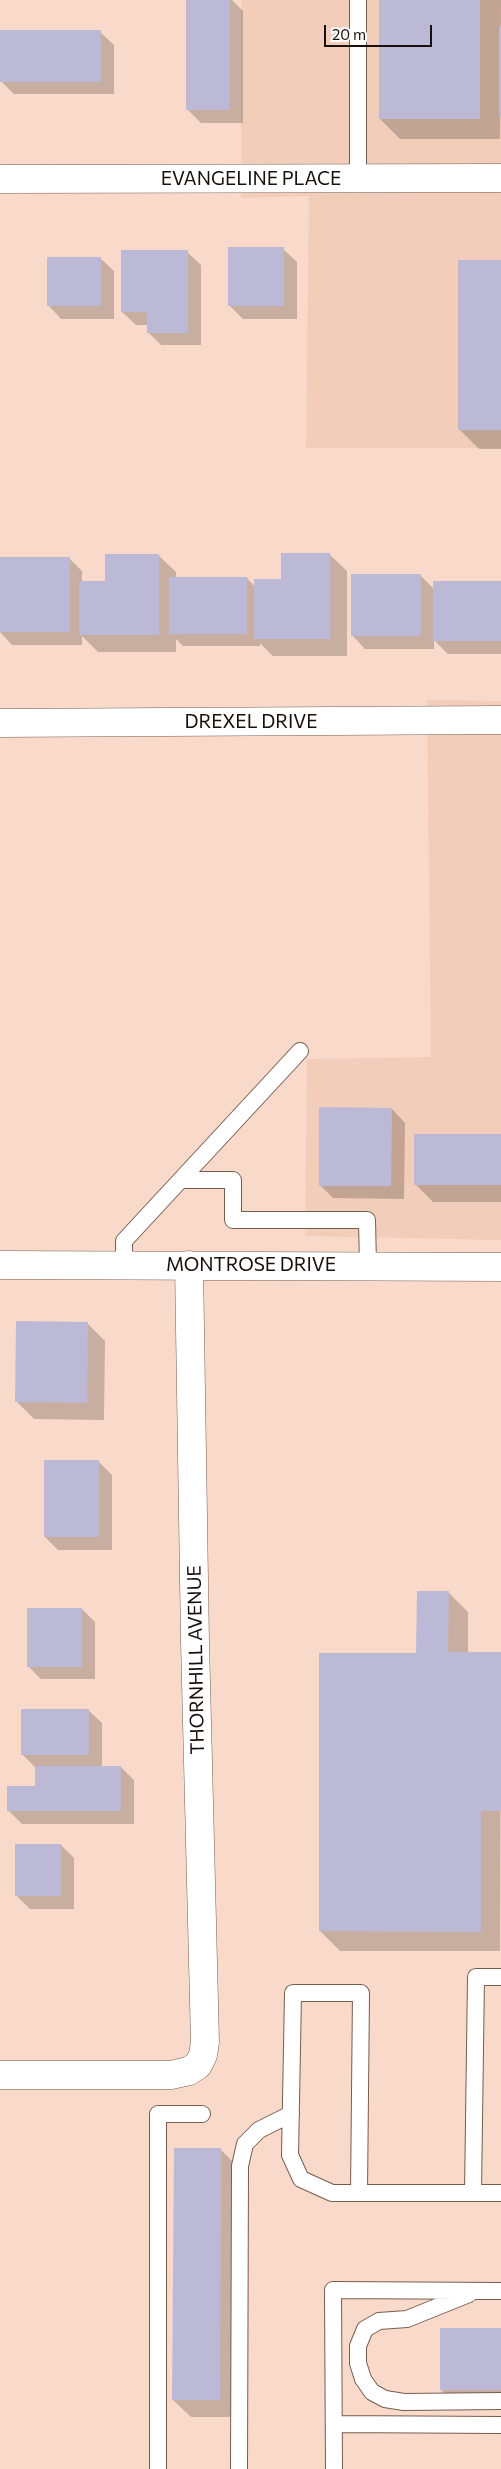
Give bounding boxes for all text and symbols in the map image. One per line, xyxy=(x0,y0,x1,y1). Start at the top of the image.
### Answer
scale bar xyxy=(326,15,434,47)
text: 20 m xyxy=(332,25,366,43)
street label: EVANGELINE PLACE xyxy=(161,168,341,190)
street label: DREXEL DRIVE xyxy=(184,711,318,733)
street label: MONTROSE DRIVE xyxy=(166,1254,336,1276)
street label: THORNHILL AVENUE xyxy=(183,1565,209,1755)

